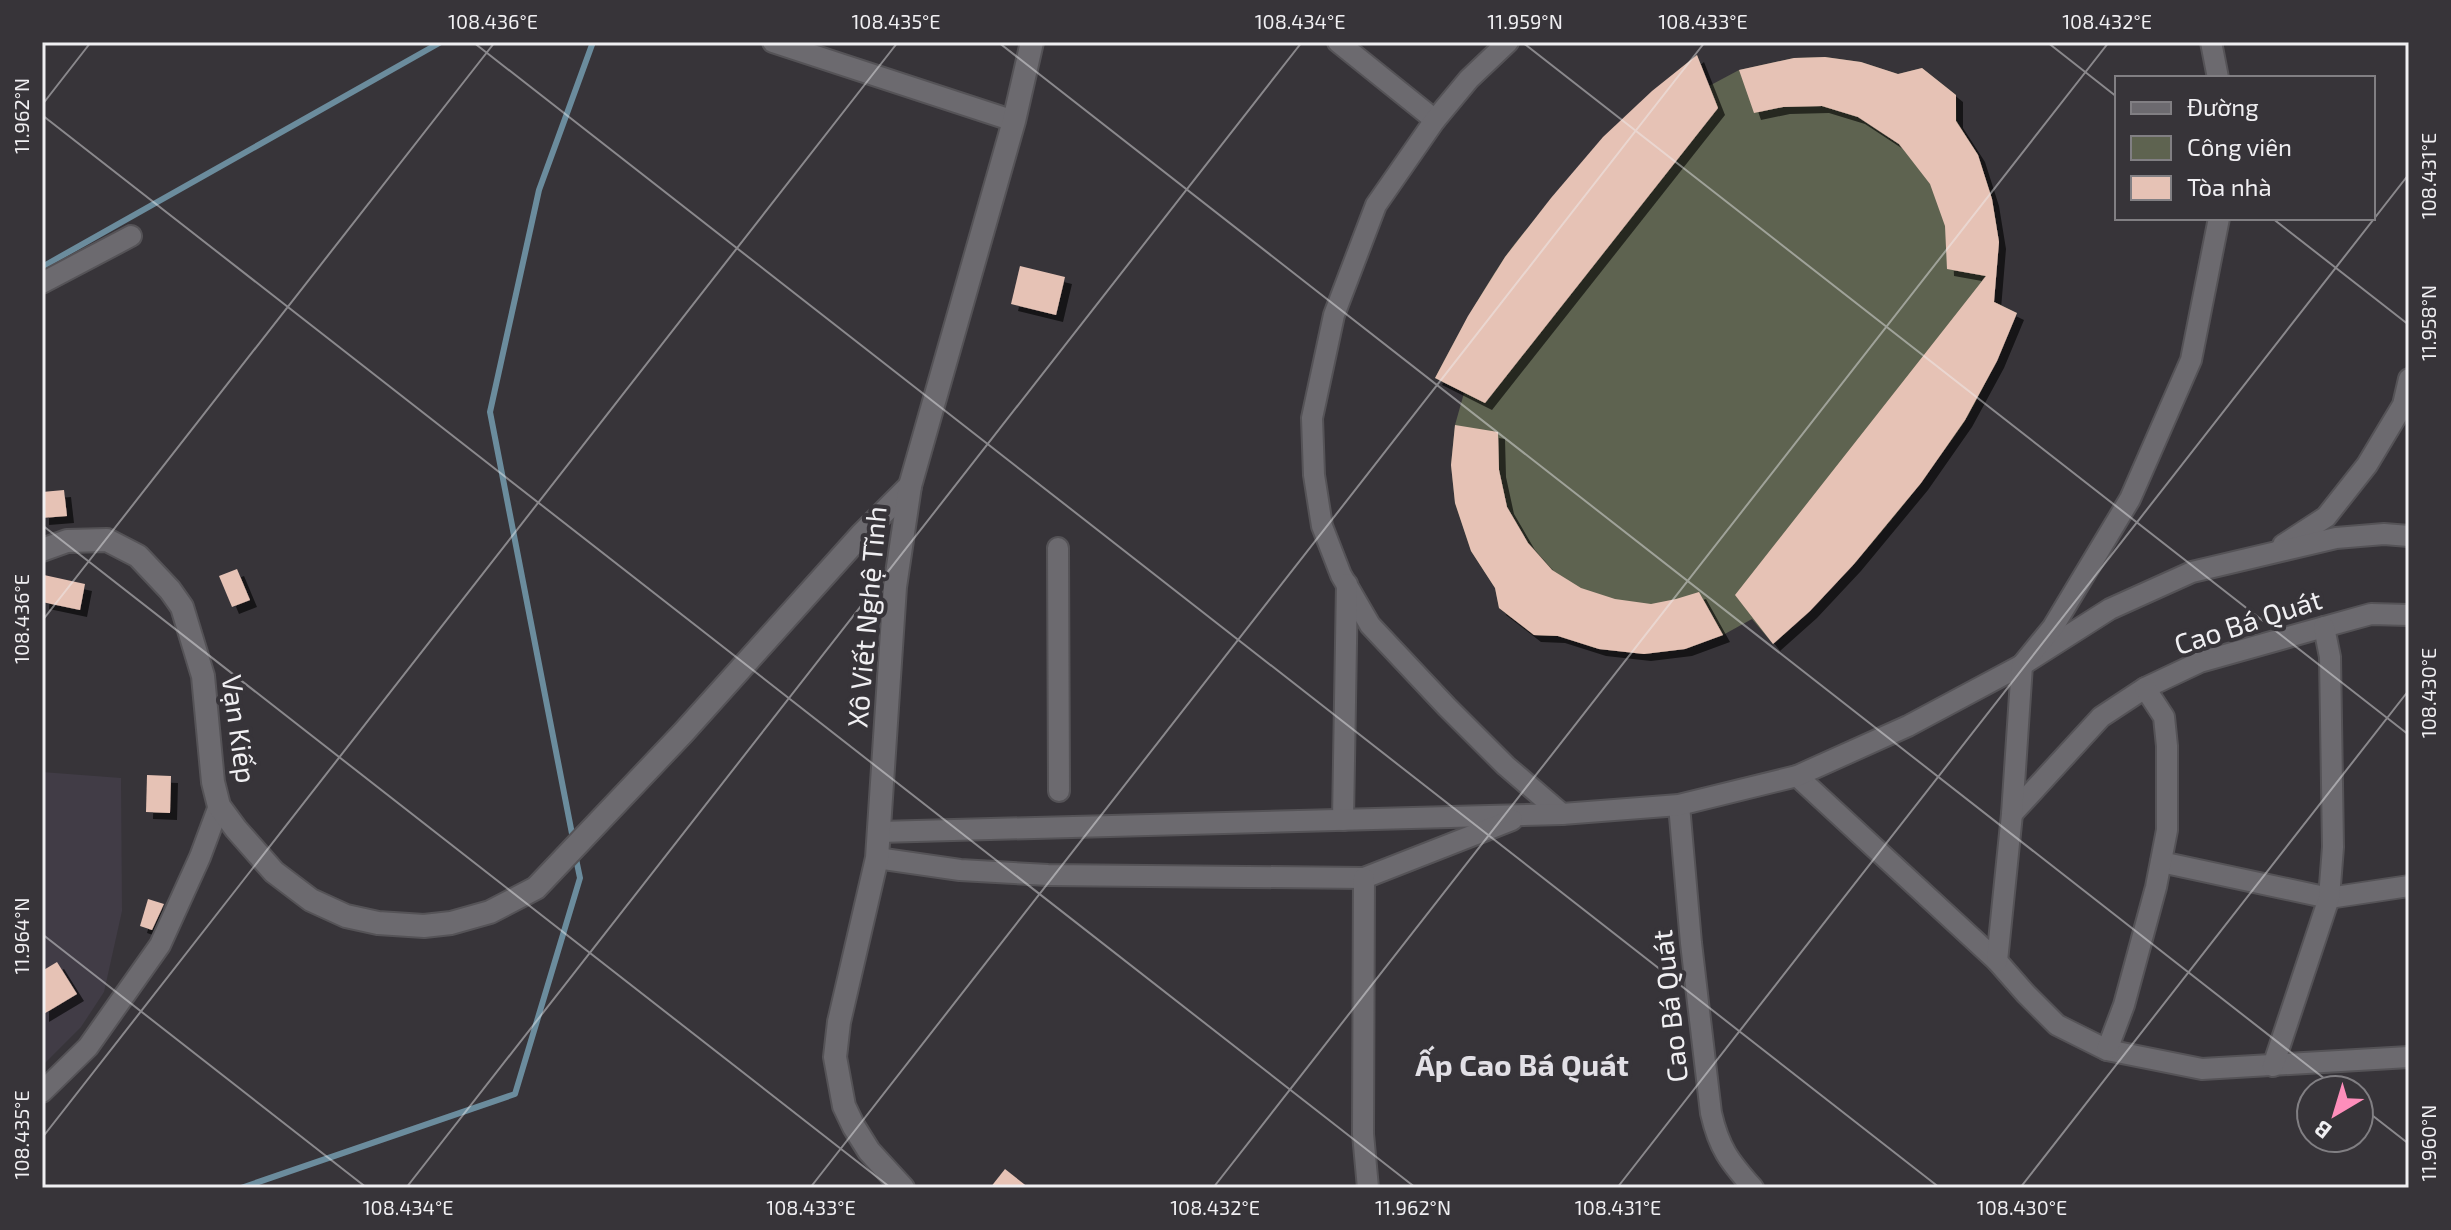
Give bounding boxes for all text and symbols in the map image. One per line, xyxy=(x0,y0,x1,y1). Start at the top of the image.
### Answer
text: 108.436°E xyxy=(448,9,538,33)
text: 108.435°E xyxy=(851,9,941,33)
text: 108.434°E xyxy=(1255,9,1345,33)
text: 11.959°N xyxy=(1487,9,1563,33)
text: 108.433°E xyxy=(1658,9,1748,33)
text: 108.432°E xyxy=(2062,9,2152,33)
legend xyxy=(2115,76,2375,220)
text: 11.962°N xyxy=(9,78,33,154)
text: Đường xyxy=(2187,92,2259,121)
text: Công viên xyxy=(2187,132,2292,161)
text: 108.431°E xyxy=(2416,133,2440,219)
text: Tòa nhà xyxy=(2187,172,2272,201)
text: 11.958°N xyxy=(2416,285,2440,361)
street label: Xô Viết Nghệ Tĩnh xyxy=(839,505,893,729)
text: 108.436°E xyxy=(9,574,33,664)
street label: Cao Bá Quát xyxy=(2170,581,2326,661)
text: 108.430°E xyxy=(2416,648,2440,738)
street label: Vạn Kiếp xyxy=(216,673,264,785)
text: 11.964°N xyxy=(9,897,33,975)
street label: Cao Bá Quát xyxy=(1644,928,1694,1084)
district label: Ấp Cao Bá Quát xyxy=(1415,1045,1629,1083)
north arrow xyxy=(2295,1074,2375,1154)
text: 108.435°E xyxy=(9,1090,33,1180)
text: 11.960°N xyxy=(2416,1105,2440,1181)
text: B xyxy=(2309,1116,2336,1145)
text: 108.434°E xyxy=(363,1195,453,1219)
text: 108.433°E xyxy=(766,1195,856,1219)
text: 108.432°E xyxy=(1170,1195,1260,1219)
text: 11.962°N xyxy=(1375,1195,1451,1219)
text: 108.431°E xyxy=(1575,1195,1661,1219)
text: 108.430°E xyxy=(1977,1195,2067,1219)

